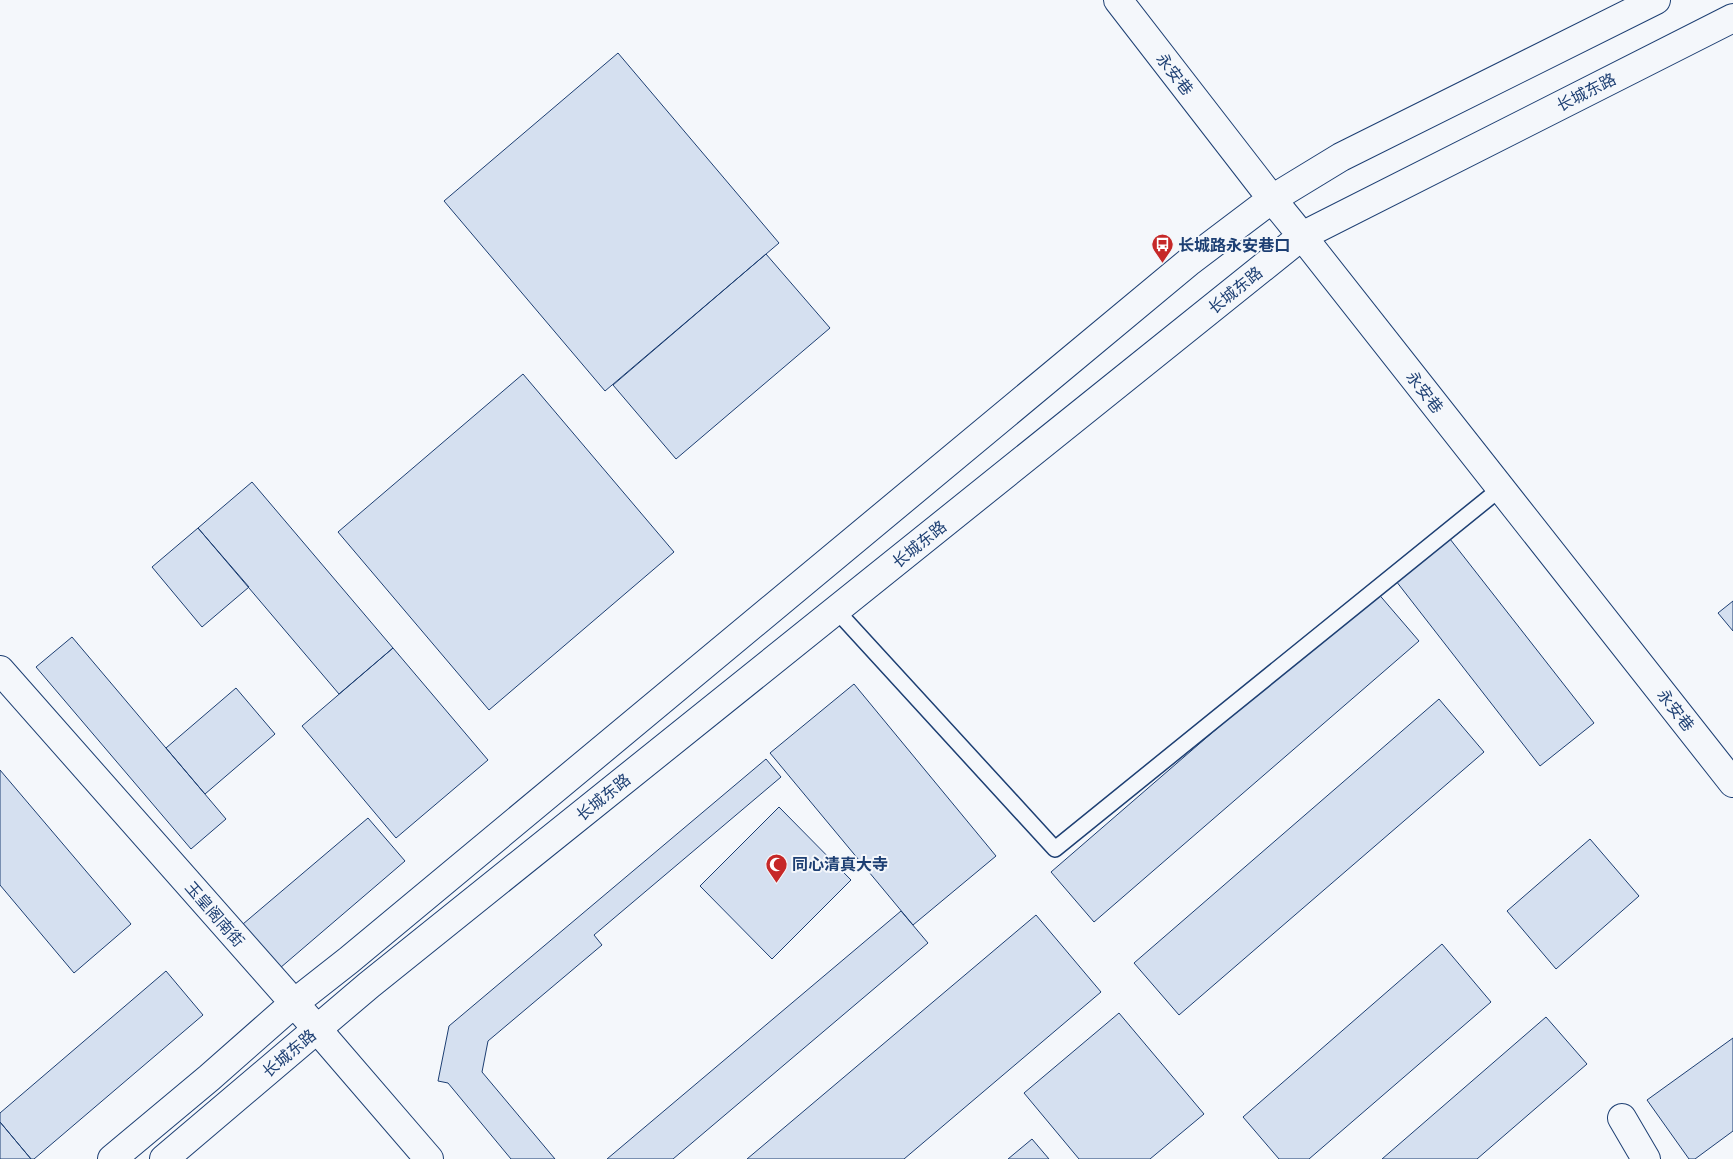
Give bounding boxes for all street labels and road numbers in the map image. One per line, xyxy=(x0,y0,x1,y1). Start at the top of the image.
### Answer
street label: 永安巷 xyxy=(1150,48,1198,101)
street label: 长城东路 xyxy=(1552,68,1620,118)
street label: 长城东路 xyxy=(1203,261,1268,320)
street label: 永安巷 xyxy=(1400,366,1448,419)
street label: 长城东路 xyxy=(887,515,952,574)
street label: 永安巷 xyxy=(1651,684,1699,737)
street label: 长城东路 xyxy=(571,768,636,827)
street label: 玉皇阁南街 xyxy=(179,877,250,953)
street label: 长城东路 xyxy=(257,1024,322,1084)

